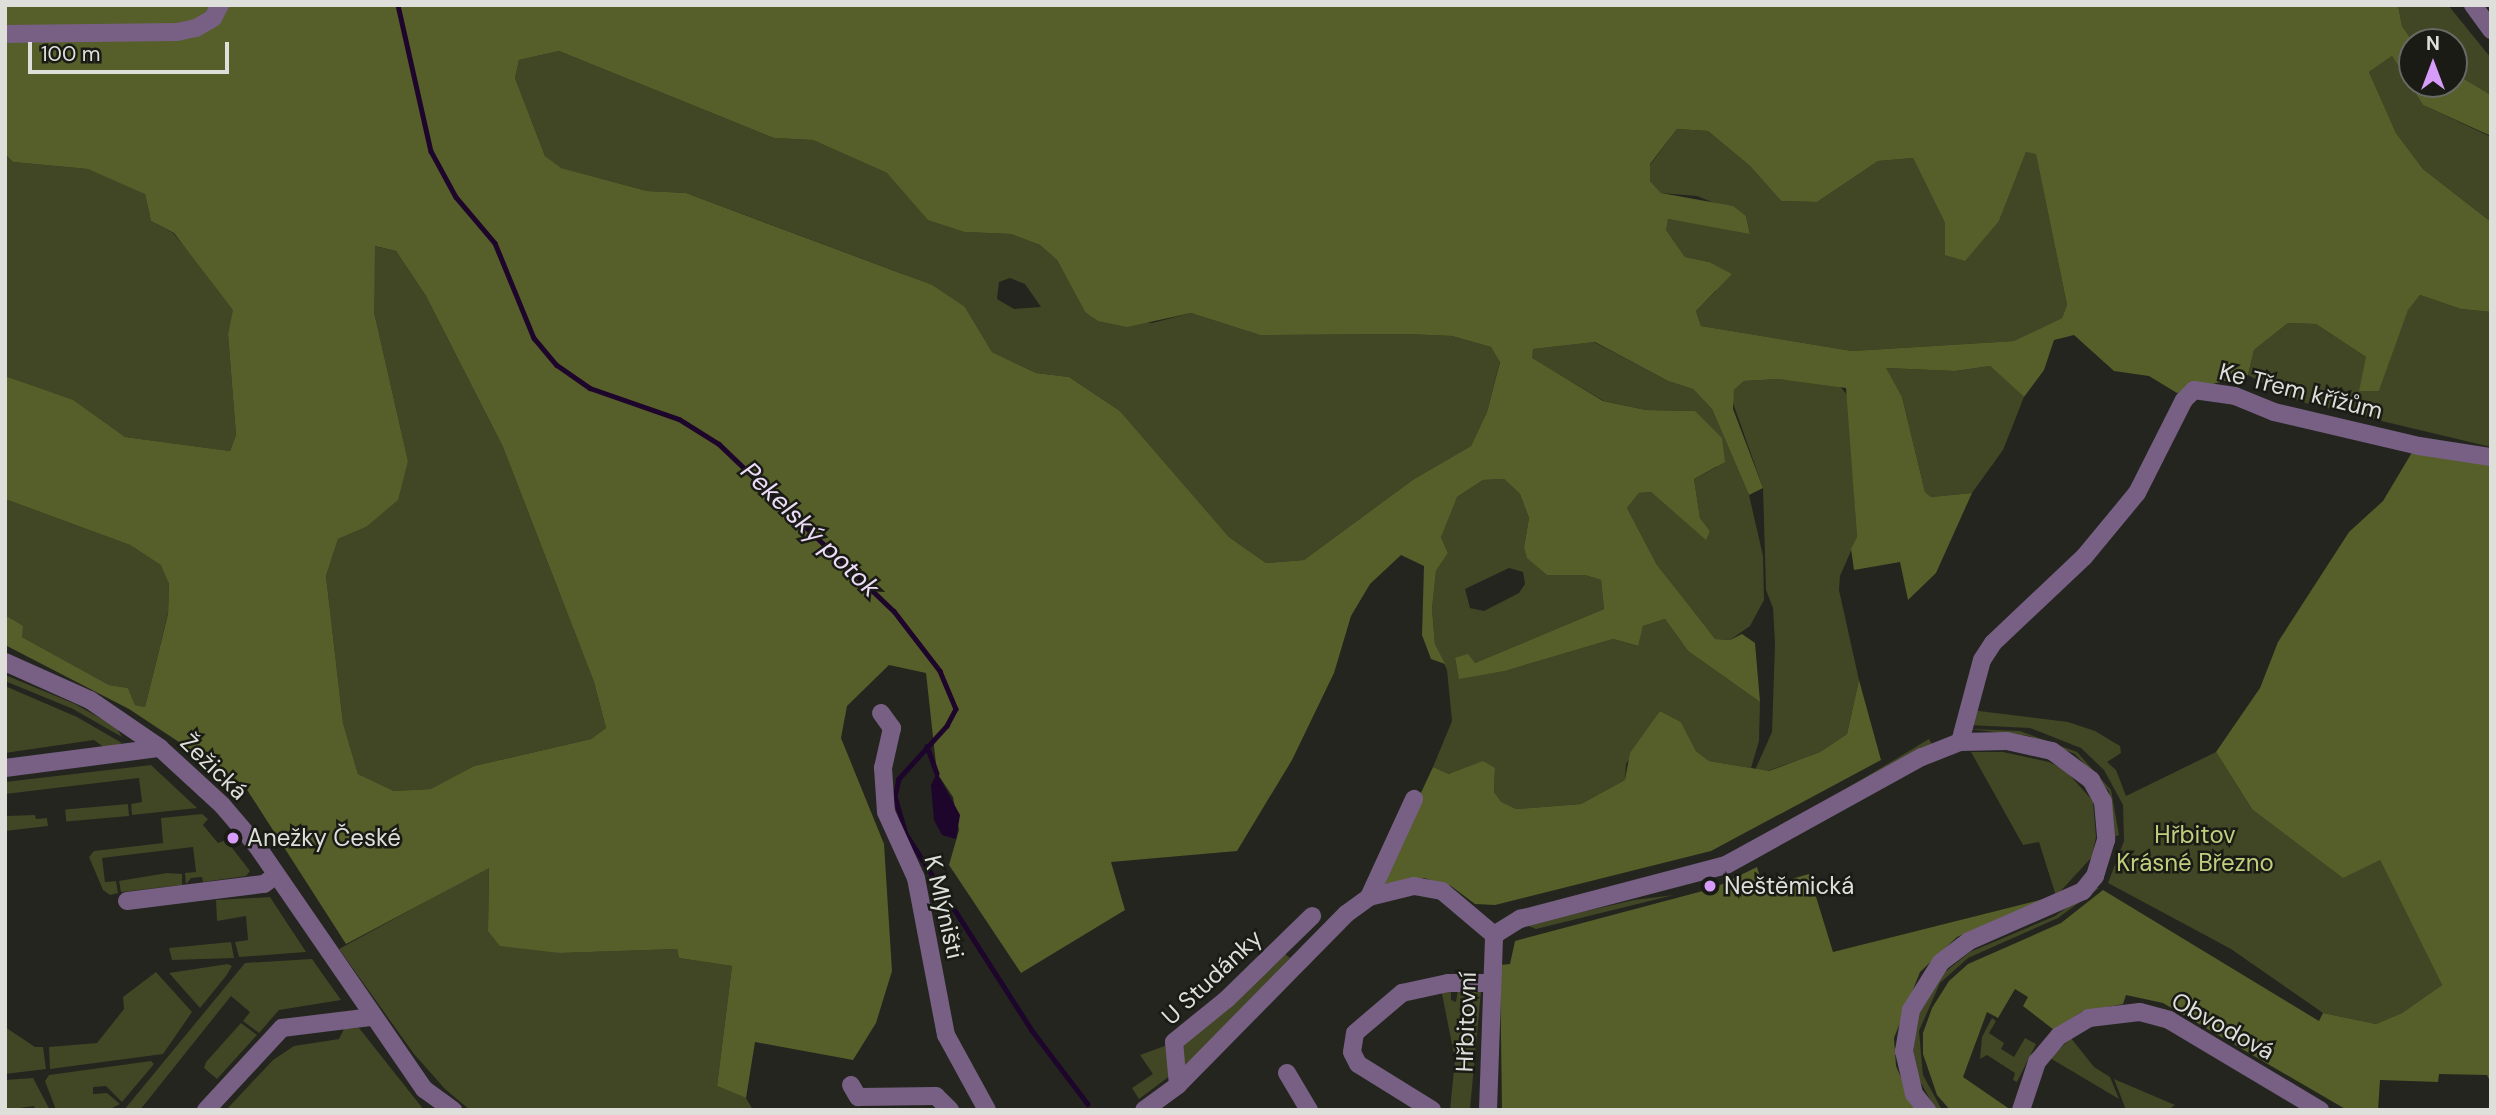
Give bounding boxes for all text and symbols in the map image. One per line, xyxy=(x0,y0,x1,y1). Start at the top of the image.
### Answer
scale bar xyxy=(32,28,233,72)
north arrow xyxy=(2398,28,2468,98)
text: N xyxy=(2426,31,2440,56)
text: 100 m xyxy=(41,40,101,68)
street label: Ke Třem křížům xyxy=(2216,357,2386,425)
water label: Pekelský potok xyxy=(734,456,886,604)
street label: Žežická xyxy=(174,728,254,806)
park label: Hřbitov Krásné Březno xyxy=(2116,821,2274,877)
place label: Anežky České xyxy=(247,824,401,852)
marker: Anežky České xyxy=(225,830,241,846)
street label: K Mlýništi xyxy=(918,852,970,962)
place label: Neštěmická xyxy=(1724,872,1854,900)
marker: Neštěmická xyxy=(1702,878,1718,894)
street label: U Studánky xyxy=(1156,923,1268,1031)
street label: Hřbitovní xyxy=(1450,971,1482,1073)
street label: Obvodová xyxy=(2167,986,2279,1066)

